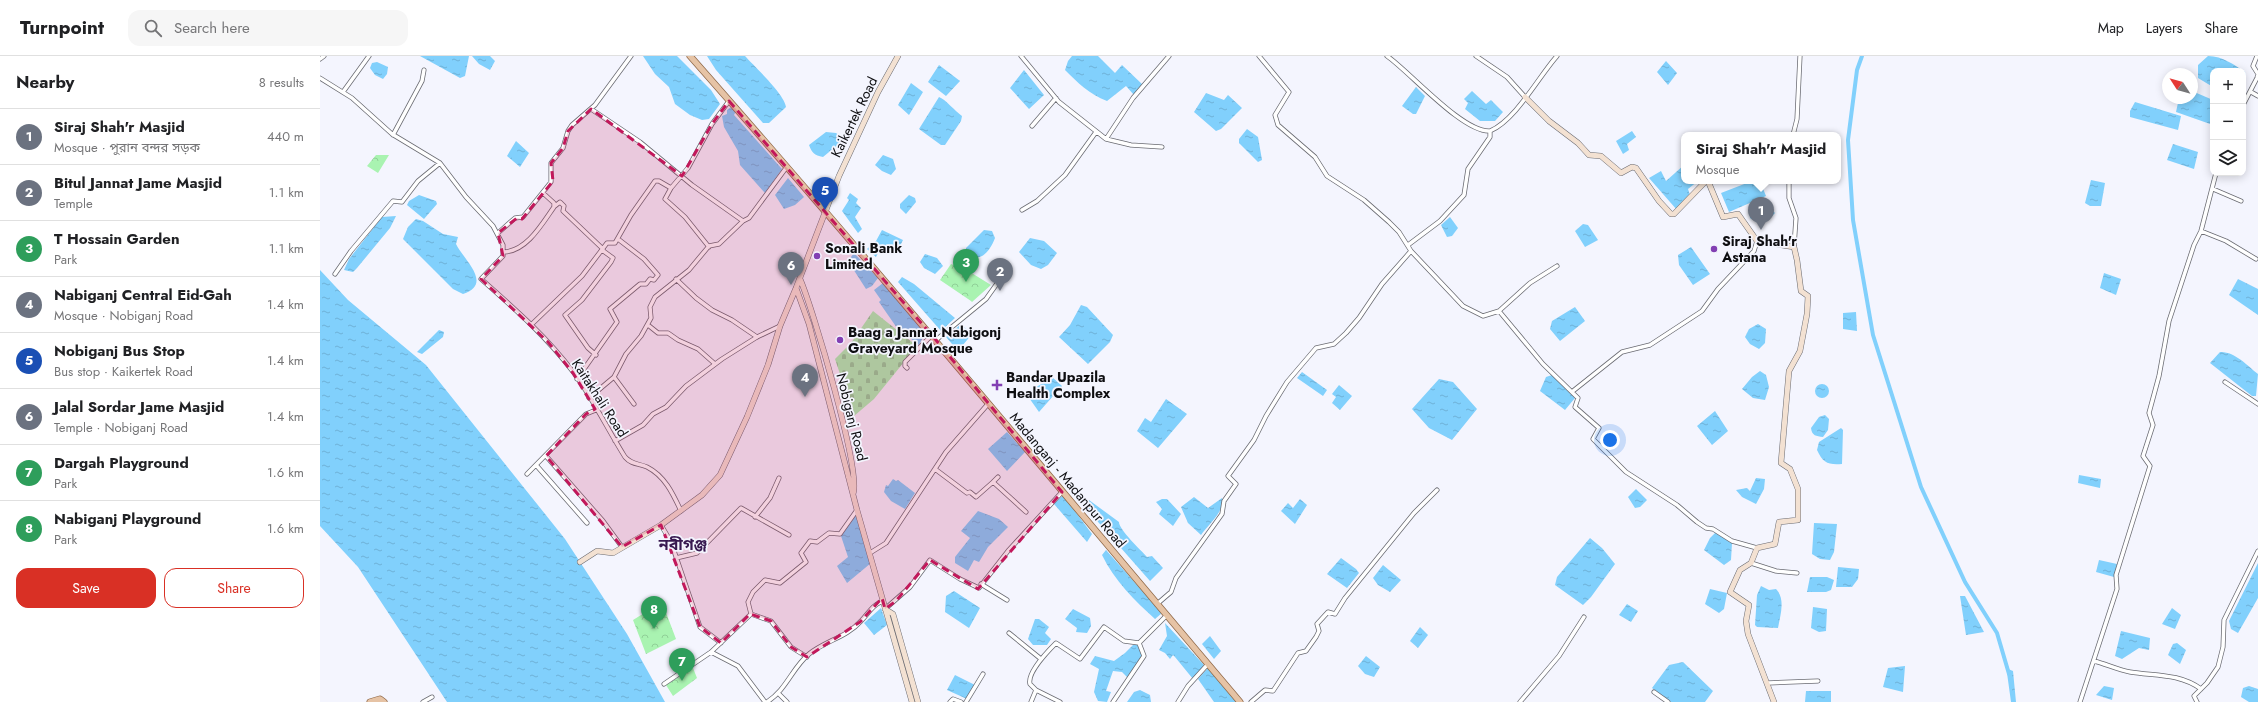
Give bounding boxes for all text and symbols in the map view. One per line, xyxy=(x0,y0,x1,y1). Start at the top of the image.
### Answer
search box xyxy=(128,10,408,46)
text: Turnpoint xyxy=(20,14,104,41)
icon: search xyxy=(142,17,164,39)
text: Search here xyxy=(174,17,250,39)
text: Map xyxy=(2098,18,2124,38)
text: Layers xyxy=(2146,18,2182,38)
text: Share xyxy=(2204,18,2238,38)
north arrow xyxy=(2162,68,2198,104)
map controls xyxy=(2210,68,2246,176)
button: + xyxy=(2210,68,2246,104)
text: Nearby xyxy=(16,70,74,94)
text: 8 results xyxy=(259,73,304,92)
street label: Kaikertek Road xyxy=(826,73,882,161)
button: − xyxy=(2210,104,2246,140)
text: Siraj Shah'r Masjid xyxy=(54,116,185,138)
text: 1 xyxy=(26,127,32,146)
text: 440 m xyxy=(267,127,304,146)
popup xyxy=(1681,132,1841,184)
text: Mosque · পুরান বন্দর সড়ক xyxy=(54,138,200,157)
text: Siraj Shah'r Masjid xyxy=(1696,138,1826,160)
button: layers xyxy=(2210,140,2246,176)
text: Mosque xyxy=(1696,160,1739,179)
text: Bitul Jannat Jame Masjid xyxy=(54,172,222,194)
pin: 5 xyxy=(812,177,838,210)
text: 2 xyxy=(25,183,33,202)
text: 1.1 km xyxy=(269,183,304,202)
text: Temple xyxy=(54,194,93,213)
pin: 1 xyxy=(1748,197,1774,230)
text: T Hossain Garden xyxy=(54,228,180,250)
place label: Siraj Shah'r Astana xyxy=(1721,231,1797,267)
place label: Sonali Bank Limited xyxy=(825,238,902,274)
text: 3 xyxy=(25,239,33,258)
text: 1.1 km xyxy=(269,239,304,258)
marker: Siraj Shah'r Astana xyxy=(1709,244,1719,254)
pin: 3 xyxy=(953,249,979,282)
text: Park xyxy=(54,250,77,269)
marker: Sonali Bank Limited xyxy=(812,251,822,261)
pin: 6 xyxy=(778,252,804,285)
pin: 2 xyxy=(987,258,1013,291)
text: Nabiganj Central Eid-Gah xyxy=(54,284,232,306)
text: 4 xyxy=(24,295,34,314)
text: 1.4 km xyxy=(267,295,304,314)
text: Mosque · Nobiganj Road xyxy=(54,306,193,325)
place label: Baag a Jannat Nabigonj Graveyard Mosque xyxy=(848,322,1001,358)
marker: Baag a Jannat Nabigonj Graveyard Mosque xyxy=(835,335,845,345)
text: Nobiganj Bus Stop xyxy=(54,340,185,362)
text: 5 xyxy=(25,351,33,370)
text: 1.4 km xyxy=(267,351,304,370)
street label: Kaitakhali Road xyxy=(567,355,633,441)
text: Bus stop · Kaikertek Road xyxy=(54,362,193,381)
pin: 4 xyxy=(792,364,818,397)
place label: Bandar Upazila Health Complex xyxy=(1006,367,1111,403)
street label: Nobiganj Road xyxy=(831,371,873,463)
marker: Bandar Upazila Health Complex xyxy=(991,379,1003,391)
text: Jalal Sordar Jame Masjid xyxy=(54,396,224,418)
text: 6 xyxy=(25,407,33,426)
text: 1.4 km xyxy=(267,407,304,426)
street label: Madanganj - Madanpur Road xyxy=(1005,408,1131,552)
text: Temple · Nobiganj Road xyxy=(54,418,188,437)
your location xyxy=(1600,430,1620,450)
text: Dargah Playground xyxy=(54,452,189,474)
text: 7 xyxy=(25,463,33,482)
text: 1.6 km xyxy=(267,463,304,482)
text: Park xyxy=(54,474,77,493)
text: Nabiganj Playground xyxy=(54,508,201,530)
text: 8 xyxy=(25,519,33,538)
text: 1.6 km xyxy=(267,519,304,538)
text: Park xyxy=(54,530,77,549)
district label: নবীগঞ্জ xyxy=(658,533,707,556)
button: Save xyxy=(16,568,156,608)
button: Share xyxy=(164,568,304,608)
pin: 8 xyxy=(641,596,667,629)
pin: 7 xyxy=(669,648,695,681)

